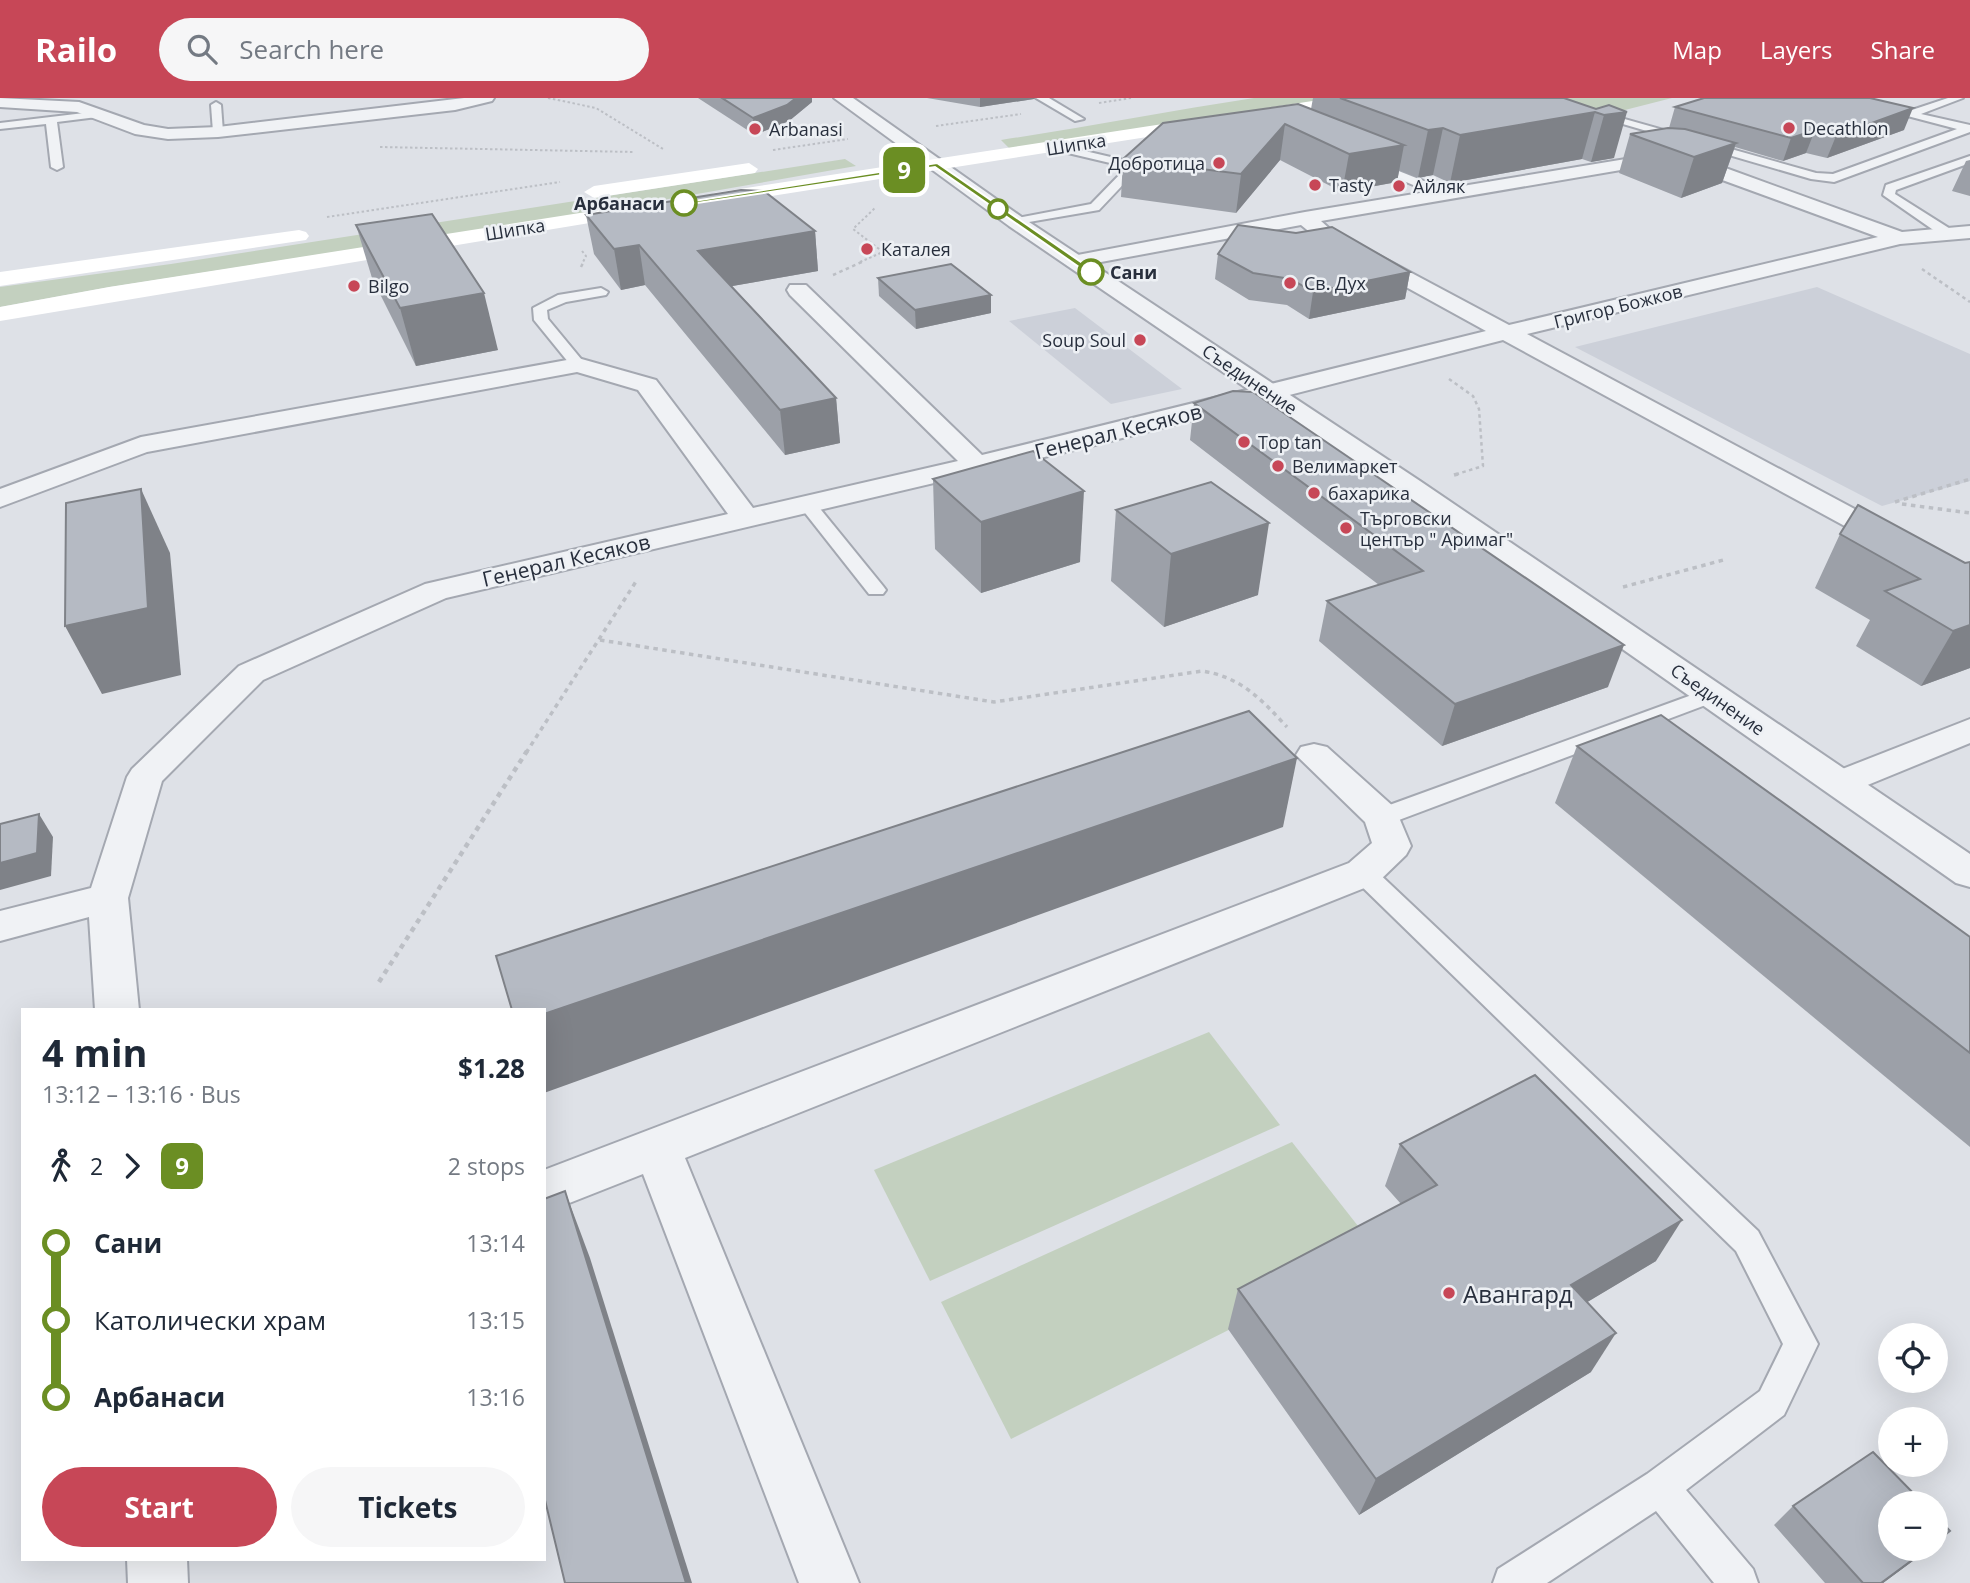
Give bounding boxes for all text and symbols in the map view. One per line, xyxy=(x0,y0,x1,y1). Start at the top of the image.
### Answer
search box xyxy=(159,18,649,81)
text: Railo xyxy=(35,27,117,72)
icon: search xyxy=(183,30,221,68)
text: Search here xyxy=(239,31,384,67)
text: Map xyxy=(1672,33,1722,66)
text: Layers xyxy=(1760,33,1833,66)
text: Share xyxy=(1871,33,1935,66)
place label: Decathlon xyxy=(1803,116,1889,140)
place label: Аrbanasi xyxy=(769,117,843,141)
marker: Decathlon xyxy=(1781,120,1797,136)
marker: Аrbanasi xyxy=(747,121,763,137)
street label: Шипка xyxy=(1044,127,1108,161)
line badge: 9 xyxy=(881,147,927,193)
place label: Добротица xyxy=(1108,151,1205,175)
text: 9 xyxy=(897,153,911,186)
marker: Добротица xyxy=(1211,155,1227,171)
place label: Tasty xyxy=(1329,173,1374,197)
place label: Айляк xyxy=(1413,174,1466,198)
marker: Tasty xyxy=(1307,177,1323,193)
marker: Айляк xyxy=(1391,178,1407,194)
marker: Арбанаси xyxy=(671,190,697,216)
place label: Арбанаси xyxy=(574,191,665,215)
unlabelled marker xyxy=(988,199,1008,219)
street label: Шипка xyxy=(483,212,547,246)
place label: Каталея xyxy=(881,237,951,261)
marker: Каталея xyxy=(859,241,875,257)
marker: Сани xyxy=(1078,259,1104,285)
place label: Сани xyxy=(1110,260,1157,284)
place label: Св. Дух xyxy=(1304,271,1366,295)
place label: Bilgo xyxy=(368,274,409,298)
marker: Св. Дух xyxy=(1282,275,1298,291)
marker: Bilgo xyxy=(346,278,362,294)
street label: Григор Божков xyxy=(1551,278,1685,334)
place label: Soup Soul xyxy=(1042,328,1126,352)
marker: Soup Soul xyxy=(1132,332,1148,348)
street label: Съединение xyxy=(1198,338,1302,420)
street label: Генерал Кесяков xyxy=(1031,397,1205,465)
place label: Top tan xyxy=(1258,430,1322,454)
marker: Top tan xyxy=(1236,434,1252,450)
place label: Велимаркет xyxy=(1292,454,1398,478)
marker: Велимаркет xyxy=(1270,458,1286,474)
place label: бахарика xyxy=(1328,481,1410,505)
marker: бахарика xyxy=(1306,485,1322,501)
place label: Търговски център " Аримаг" xyxy=(1360,506,1513,551)
marker: Търговски център " Аримаг" xyxy=(1338,520,1354,536)
street label: Генерал Кесяков xyxy=(479,527,653,593)
street label: Съединение xyxy=(1666,658,1770,740)
text: 4 min xyxy=(42,1026,147,1078)
text: $1.28 xyxy=(458,1050,525,1086)
text: 13:12 – 13:16 · Bus xyxy=(42,1078,241,1110)
icon: walk xyxy=(42,1147,80,1185)
icon: forward xyxy=(113,1147,151,1185)
text: 9 xyxy=(175,1149,189,1182)
text: 2 xyxy=(90,1150,103,1182)
text: 2 stops xyxy=(448,1150,525,1182)
text: Сани xyxy=(94,1225,162,1261)
text: 13:14 xyxy=(466,1227,525,1259)
place label: Авангард xyxy=(1463,1277,1573,1310)
marker: Авангард xyxy=(1441,1285,1457,1301)
text: Католически храм xyxy=(94,1302,326,1338)
text: 13:15 xyxy=(466,1304,525,1336)
map controls xyxy=(1878,1323,1948,1561)
button: locate xyxy=(1878,1323,1948,1393)
text: Арбанаси xyxy=(94,1379,225,1415)
text: 13:16 xyxy=(466,1381,525,1413)
button: + xyxy=(1878,1407,1948,1477)
button: Start xyxy=(42,1467,277,1547)
button: Tickets xyxy=(291,1467,525,1547)
button: − xyxy=(1878,1491,1948,1561)

